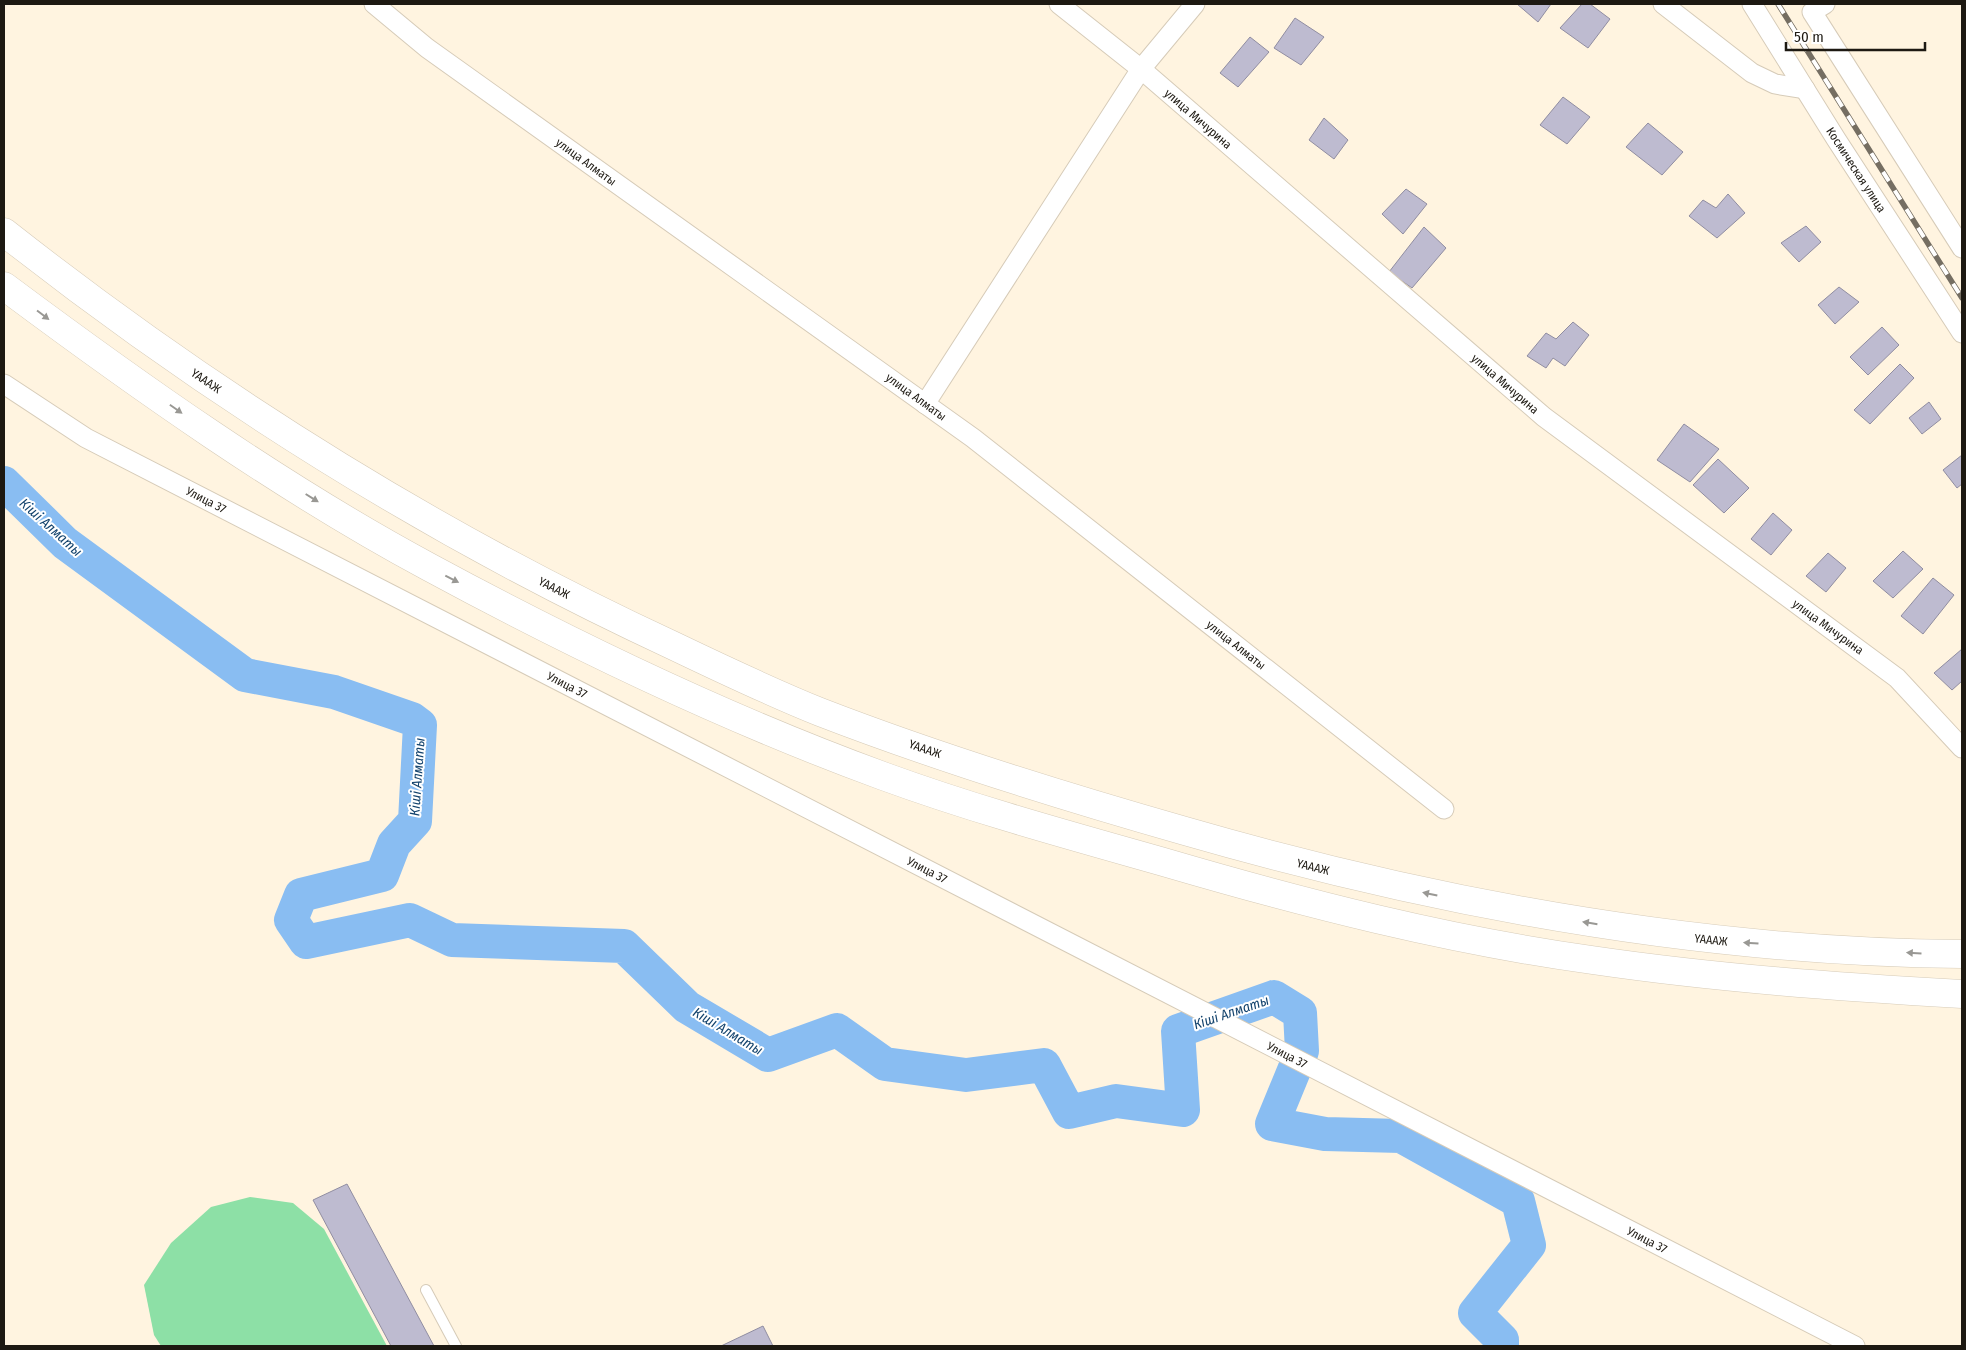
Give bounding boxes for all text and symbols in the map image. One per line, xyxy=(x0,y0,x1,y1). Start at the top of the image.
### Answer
scale bar xyxy=(1786,20,1925,52)
text: 50 m xyxy=(1794,28,1824,46)
street label: улица Мичурина xyxy=(1162,86,1234,152)
street label: Космическая улица xyxy=(1823,125,1889,215)
street label: улица Алматы xyxy=(553,135,619,189)
one-way arrow xyxy=(36,310,49,321)
street label: улица Мичурина xyxy=(1469,351,1541,417)
street label: ҮАААЖ xyxy=(188,366,224,396)
street label: улица Алматы xyxy=(883,370,949,424)
one-way arrow xyxy=(169,404,182,414)
street label: Улица 37 xyxy=(183,484,229,516)
one-way arrow xyxy=(305,493,319,502)
water label: Кіші Алматы xyxy=(16,495,86,560)
street label: ҮАААЖ xyxy=(536,574,572,602)
one-way arrow xyxy=(445,575,460,583)
street label: улица Мичурина xyxy=(1790,597,1866,657)
street label: улица Алматы xyxy=(1204,618,1268,672)
street label: Улица 37 xyxy=(544,669,590,701)
water label: Кіші Алматы xyxy=(406,737,429,817)
street label: ҮАААЖ xyxy=(907,737,943,761)
street label: Улица 37 xyxy=(904,854,950,886)
street label: ҮАААЖ xyxy=(1295,856,1331,878)
one-way arrow xyxy=(1422,889,1438,897)
one-way arrow xyxy=(1582,918,1598,926)
street label: ҮАААЖ xyxy=(1694,931,1728,949)
one-way arrow xyxy=(1743,939,1759,947)
one-way arrow xyxy=(1905,949,1921,957)
water label: Кіші Алматы xyxy=(1191,992,1271,1033)
water label: Кіші Алматы xyxy=(690,1004,766,1059)
street label: Улица 37 xyxy=(1264,1039,1310,1071)
street label: Улица 37 xyxy=(1624,1224,1670,1256)

